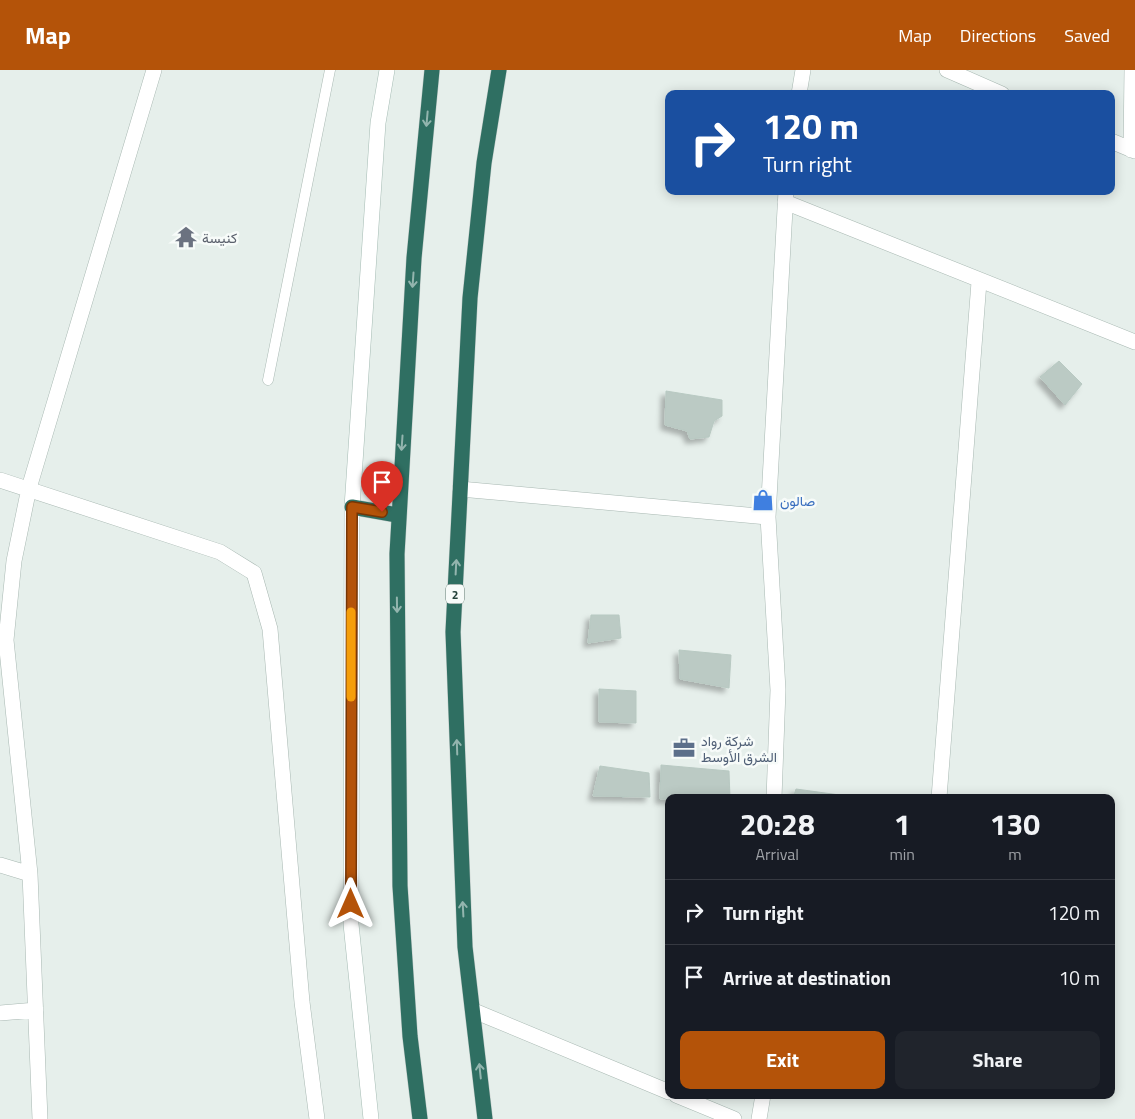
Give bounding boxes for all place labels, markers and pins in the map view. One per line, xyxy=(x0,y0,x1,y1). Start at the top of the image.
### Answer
temple icon: كنيسة xyxy=(173,224,199,250)
place label: كنيسة xyxy=(202,227,237,248)
pin xyxy=(361,461,403,512)
shop icon: صالون xyxy=(750,487,776,513)
place label: صالون xyxy=(780,490,815,511)
place label: شركة رواد الشرق الأوسط xyxy=(701,730,777,767)
office icon: شركة رواد الشرق الأوسط xyxy=(671,735,697,761)

